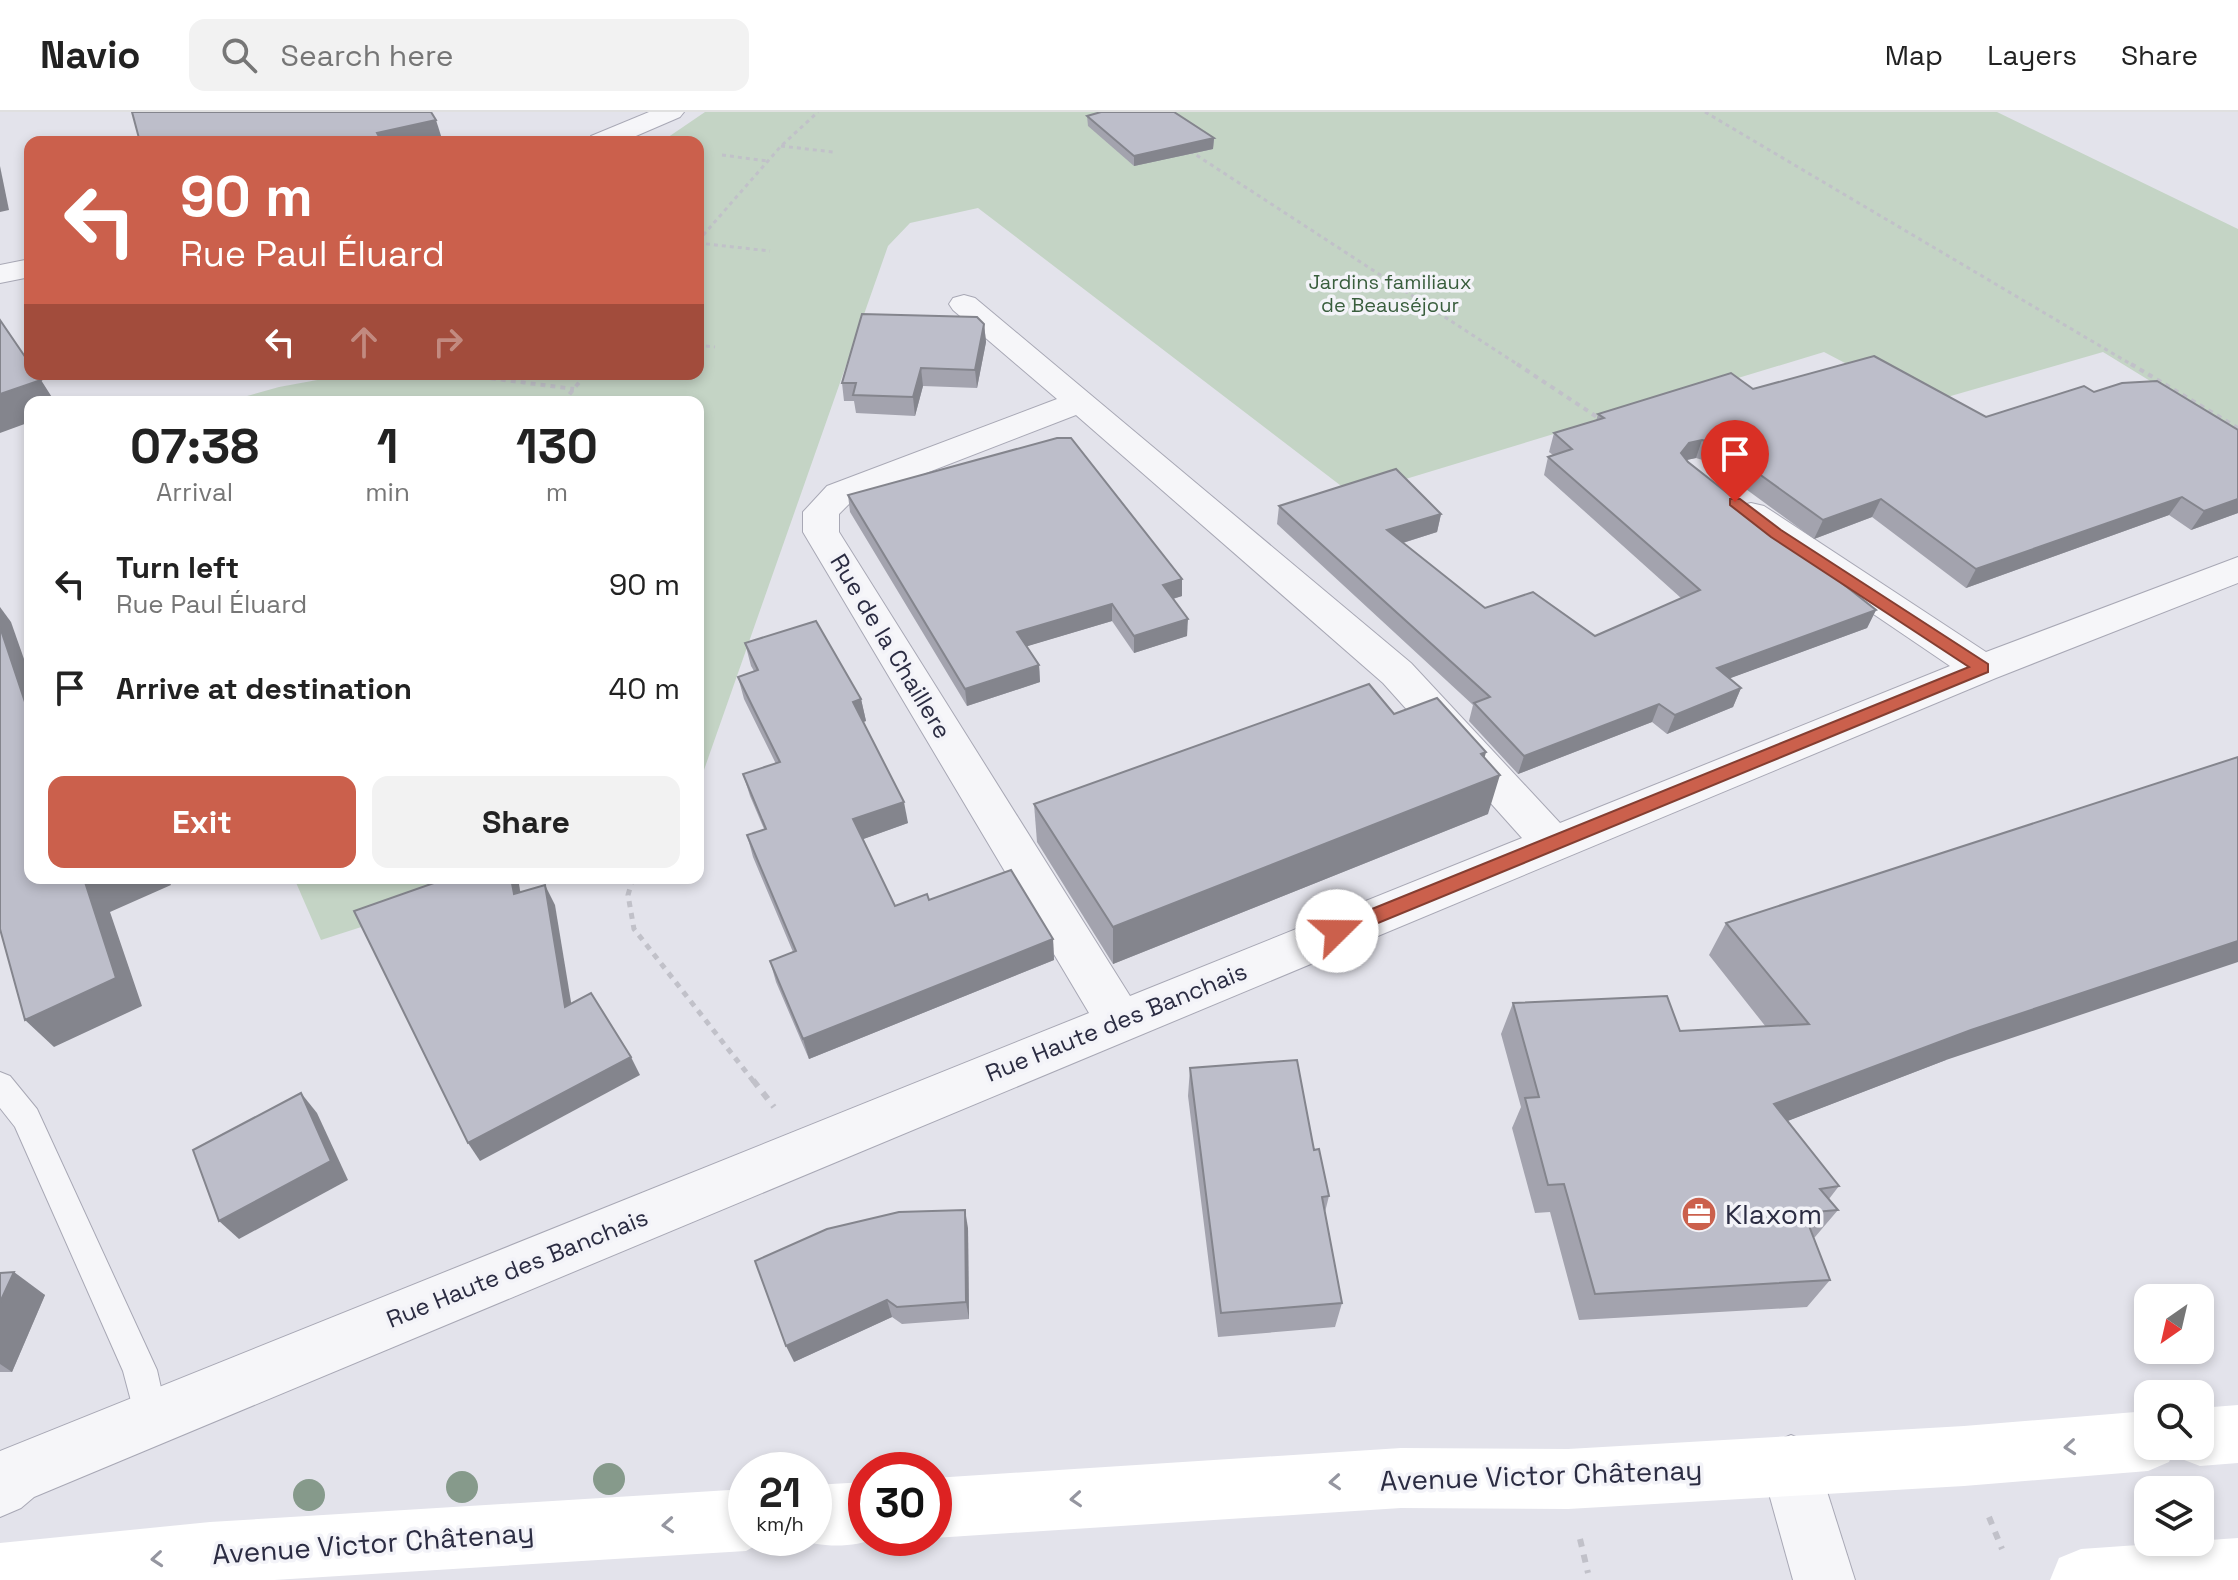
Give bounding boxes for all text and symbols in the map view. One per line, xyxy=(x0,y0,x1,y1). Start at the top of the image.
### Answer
search box xyxy=(189,19,749,91)
text: Navio xyxy=(40,31,141,79)
icon: search xyxy=(217,33,261,77)
text: Search here xyxy=(281,36,453,75)
text: Map xyxy=(1885,37,1943,73)
text: Layers xyxy=(1987,37,2077,73)
text: Share xyxy=(2121,37,2198,73)
text: 90 m xyxy=(180,161,313,232)
icon: left xyxy=(48,168,152,272)
text: Rue Paul Éluard xyxy=(180,231,445,277)
park label: Jardins familiaux de Beauséjour xyxy=(1308,269,1472,318)
icon: left xyxy=(258,320,302,364)
icon: ahead xyxy=(342,320,386,364)
icon: right xyxy=(426,320,470,364)
text: 07:38 xyxy=(130,416,259,477)
text: 1 xyxy=(377,416,398,477)
text: 130 xyxy=(516,416,598,477)
pin xyxy=(1701,420,1769,502)
icon: arrive xyxy=(1713,432,1757,476)
text: Arrival xyxy=(156,475,233,509)
text: min xyxy=(365,475,410,509)
text: m xyxy=(546,475,568,509)
text: Turn left xyxy=(116,548,239,587)
street label: Rue de la Chaillere xyxy=(824,548,958,744)
icon: left xyxy=(48,562,92,606)
text: 90 m xyxy=(609,565,680,604)
text: Rue Paul Éluard xyxy=(116,587,307,621)
icon: arrive xyxy=(48,666,92,710)
text: Arrive at destination xyxy=(116,669,412,708)
text: 40 m xyxy=(609,669,680,708)
button: Exit xyxy=(48,776,356,868)
button: Share xyxy=(372,776,680,868)
position arrow xyxy=(1295,889,1379,973)
street label: Rue Haute des Banchais xyxy=(981,955,1251,1089)
office icon: Klaxom xyxy=(1680,1195,1718,1233)
place label: Klaxom xyxy=(1725,1196,1822,1232)
street label: Rue Haute des Banchais xyxy=(382,1201,652,1335)
north arrow xyxy=(2134,1284,2214,1364)
map controls xyxy=(2134,1284,2214,1556)
button: search xyxy=(2134,1380,2214,1460)
one-way arrow xyxy=(2063,1438,2076,1455)
street label: Avenue Victor Châtenay xyxy=(1379,1451,1703,1499)
speed limit sign: 30 xyxy=(848,1452,952,1556)
text: 21 xyxy=(759,1468,801,1519)
one-way arrow xyxy=(1328,1473,1341,1490)
button: layers xyxy=(2134,1476,2214,1556)
one-way arrow xyxy=(1069,1490,1082,1507)
text: km/h xyxy=(756,1511,804,1537)
street label: Avenue Victor Châtenay xyxy=(211,1514,535,1572)
one-way arrow xyxy=(661,1516,674,1533)
one-way arrow xyxy=(150,1550,163,1567)

